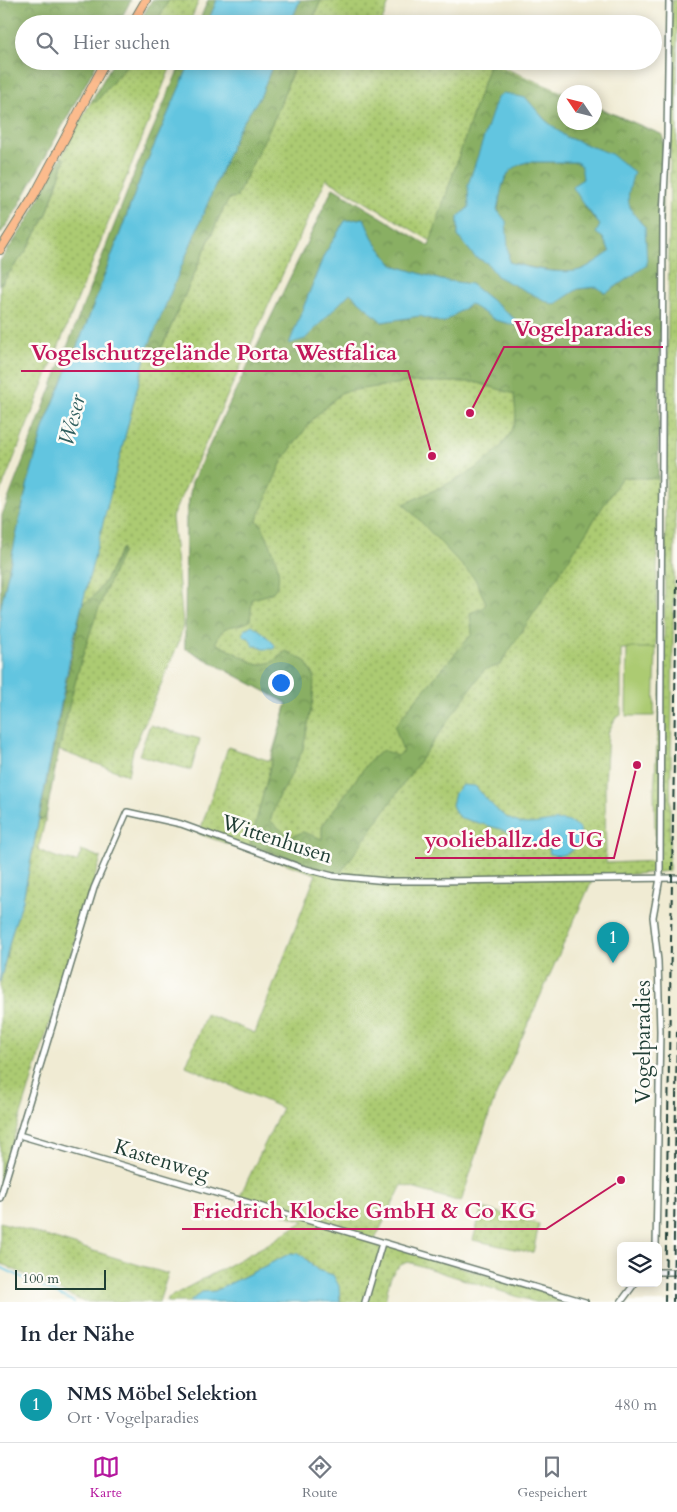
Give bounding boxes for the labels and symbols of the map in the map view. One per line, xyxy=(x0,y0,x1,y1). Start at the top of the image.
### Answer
north arrow xyxy=(557,85,602,130)
callout: Vogelparadies xyxy=(504,310,663,347)
text: Vogelparadies xyxy=(514,314,652,344)
callout: Vogelschutzgelände Porta Westfalica xyxy=(21,334,408,371)
text: Vogelschutzgelände Porta Westfalica xyxy=(31,338,397,368)
water label: Weser xyxy=(51,391,93,449)
your location xyxy=(268,670,294,696)
street label: Wittenhusen xyxy=(217,808,336,871)
callout: yoolieballz.de UG xyxy=(415,821,614,858)
text: yoolieballz.de UG xyxy=(424,825,604,855)
pin: 1 xyxy=(597,922,629,963)
street label: Vogelparadies xyxy=(629,980,658,1104)
street label: Kastenweg xyxy=(111,1132,213,1189)
callout: Friedrich Klocke GmbH & Co KG xyxy=(182,1192,546,1229)
text: Friedrich Klocke GmbH & Co KG xyxy=(192,1196,536,1226)
scale bar xyxy=(15,1267,106,1290)

